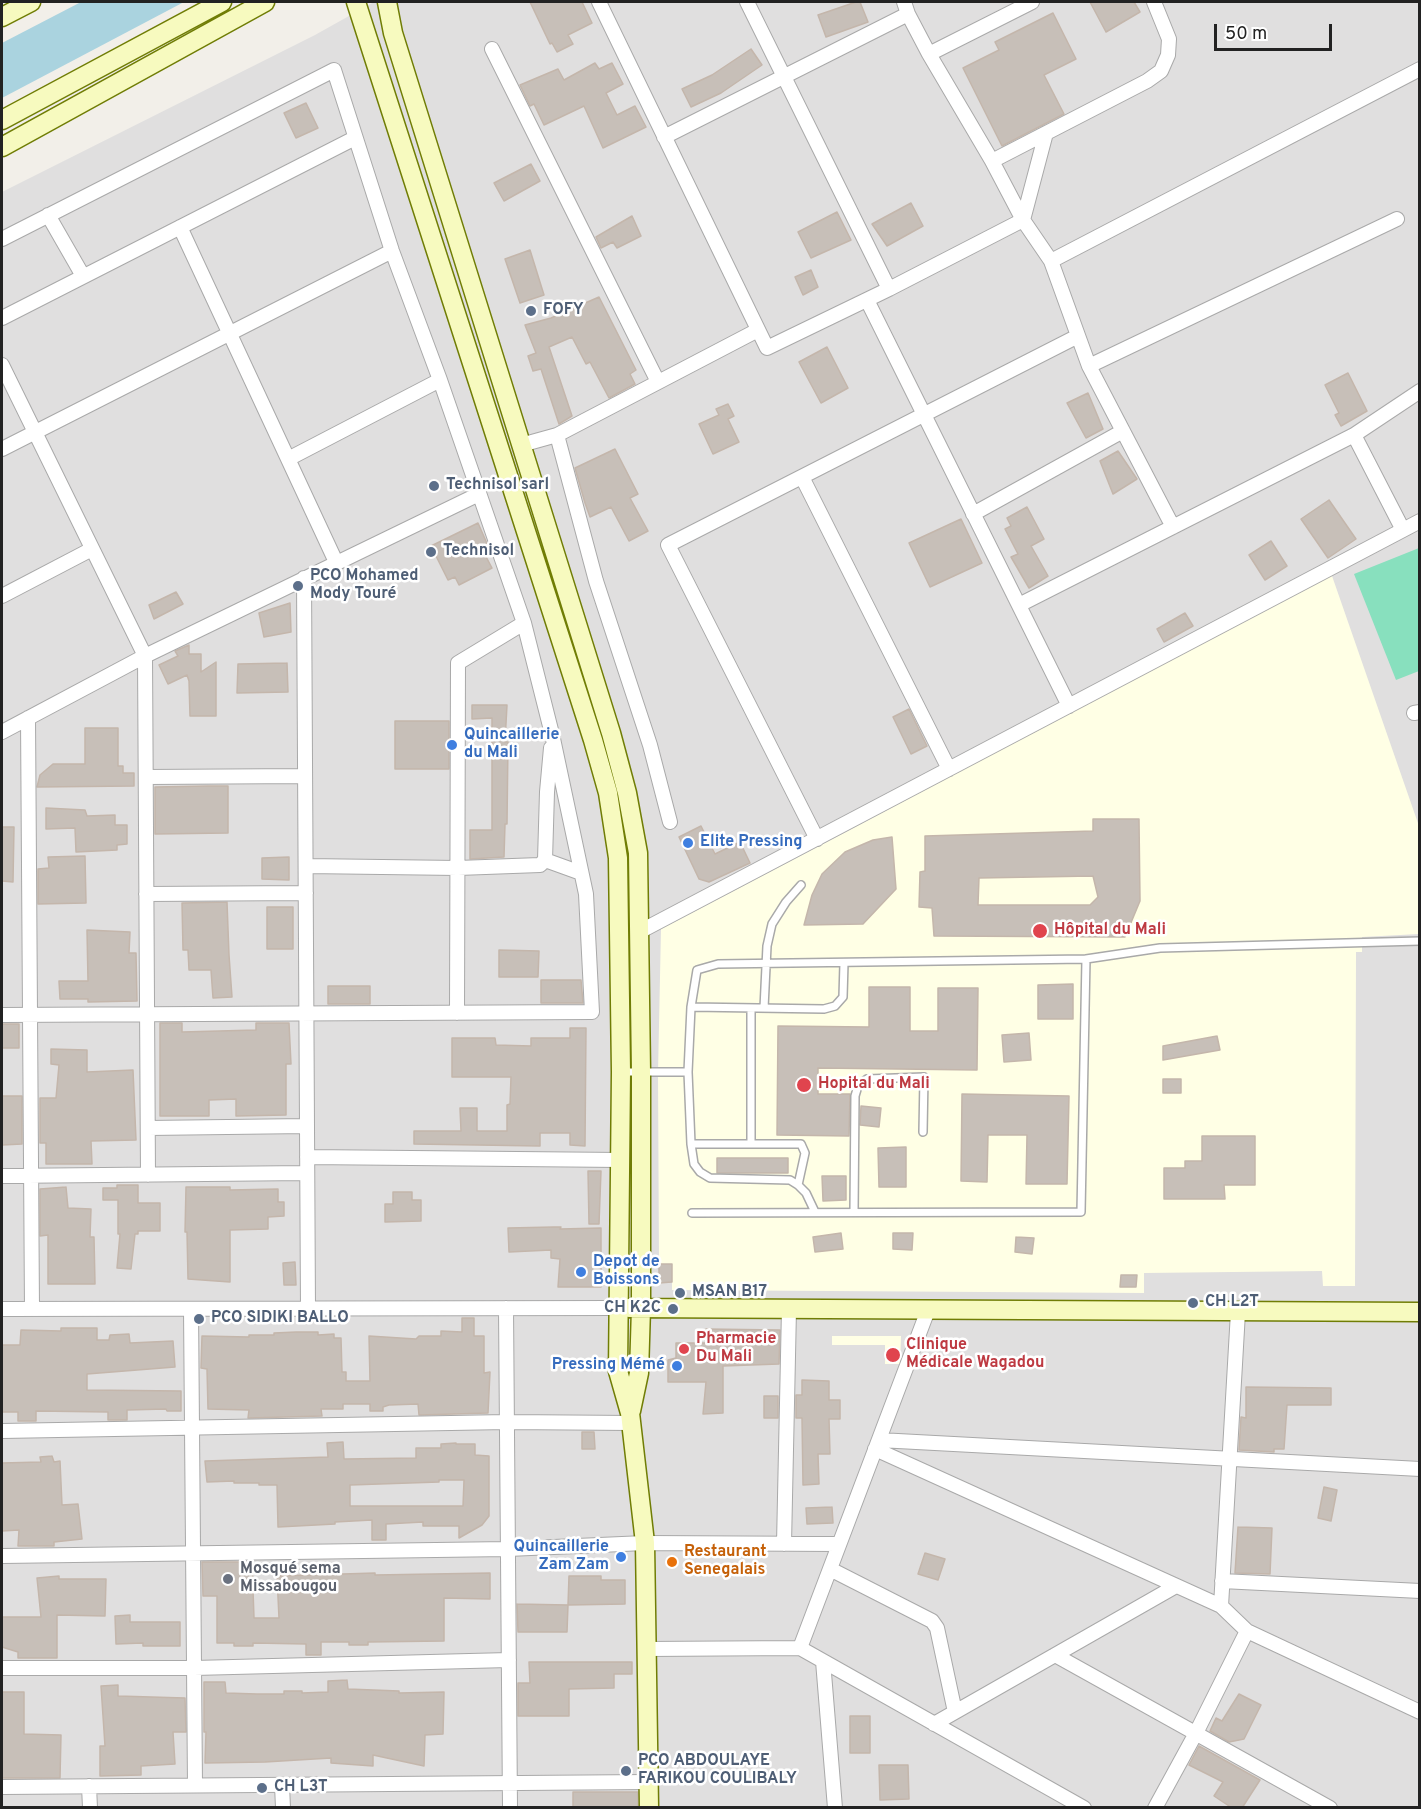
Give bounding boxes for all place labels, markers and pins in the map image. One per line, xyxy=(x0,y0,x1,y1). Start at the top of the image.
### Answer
place label: FOFY xyxy=(543,301,584,321)
marker: FOFY xyxy=(524,304,538,318)
place label: Technisol sarl xyxy=(446,476,549,496)
marker: Technisol sarl xyxy=(427,479,441,493)
place label: Technisol xyxy=(443,542,514,562)
marker: Technisol xyxy=(424,545,438,559)
place label: PCO Mohamed Mody Touré xyxy=(310,567,419,605)
marker: PCO Mohamed Mody Touré xyxy=(291,579,305,593)
place label: Quincaillerie du Mali xyxy=(464,726,559,764)
marker: Quincaillerie du Mali xyxy=(445,738,459,752)
place label: Elite Pressing xyxy=(700,833,803,853)
marker: Elite Pressing xyxy=(681,836,695,850)
place label: Hôpital du Mali xyxy=(1054,921,1166,941)
marker: Hôpital du Mali xyxy=(1031,922,1049,940)
place label: Hopital du Mali xyxy=(818,1075,930,1095)
marker: Hopital du Mali xyxy=(795,1076,813,1094)
place label: Depot de Boissons xyxy=(593,1253,660,1291)
marker: Depot de Boissons xyxy=(574,1265,588,1279)
place label: MSAN B17 xyxy=(692,1283,767,1303)
marker: MSAN B17 xyxy=(673,1286,687,1300)
place label: CH L2T xyxy=(1205,1293,1259,1313)
marker: CH L2T xyxy=(1186,1296,1200,1310)
place label: CH K2C xyxy=(604,1299,661,1319)
marker: CH K2C xyxy=(666,1302,680,1316)
place label: PCO SIDIKI BALLO xyxy=(211,1309,349,1329)
marker: PCO SIDIKI BALLO xyxy=(192,1312,206,1326)
place label: Pharmacie Du Mali xyxy=(696,1330,776,1368)
place label: Clinique Médicale Wagadou xyxy=(906,1336,1045,1374)
marker: Pharmacie Du Mali xyxy=(677,1342,691,1356)
marker: Clinique Médicale Wagadou xyxy=(884,1346,902,1364)
place label: Pressing Mémé xyxy=(552,1356,665,1376)
marker: Pressing Mémé xyxy=(670,1359,684,1373)
place label: Quincaillerie Zam Zam xyxy=(514,1538,609,1576)
place label: Restaurant Senegalais xyxy=(684,1543,767,1581)
marker: Quincaillerie Zam Zam xyxy=(614,1550,628,1564)
marker: Restaurant Senegalais xyxy=(665,1555,679,1569)
place label: Mosqué sema Missabougou xyxy=(240,1560,341,1598)
marker: Mosqué sema Missabougou xyxy=(221,1572,235,1586)
place label: PCO ABDOULAYE FARIKOU COULIBALY xyxy=(638,1752,797,1790)
marker: PCO ABDOULAYE FARIKOU COULIBALY xyxy=(619,1764,633,1778)
place label: CH L3T xyxy=(274,1778,328,1798)
marker: CH L3T xyxy=(255,1781,269,1795)

